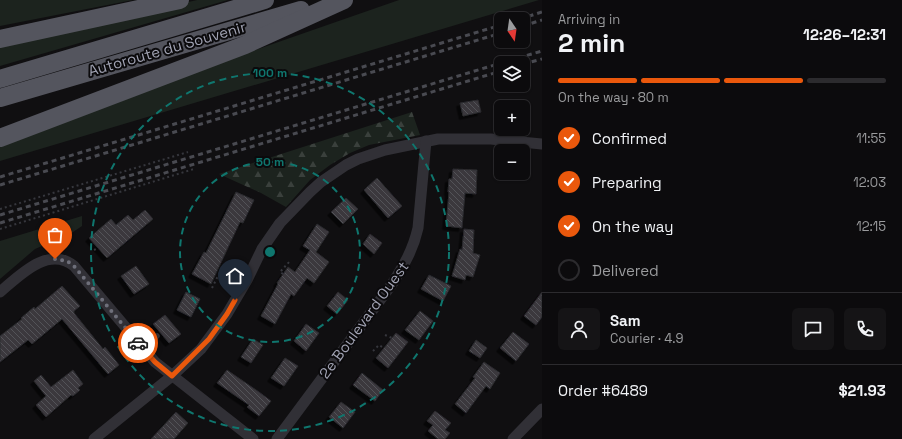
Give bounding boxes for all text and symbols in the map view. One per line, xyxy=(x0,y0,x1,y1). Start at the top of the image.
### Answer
text: Arriving in xyxy=(558,11,620,28)
north arrow xyxy=(494,12,530,48)
map controls xyxy=(494,12,530,180)
street label: Autoroute du Souvenir xyxy=(86,17,248,80)
text: 12:26–12:31 xyxy=(803,25,886,44)
text: 2 min xyxy=(558,26,625,60)
button: layers xyxy=(494,56,530,92)
text: 100 m xyxy=(253,65,287,81)
text: On the way · 80 m xyxy=(558,89,669,106)
button: + xyxy=(494,100,530,136)
icon: check xyxy=(558,127,580,149)
text: Confirmed xyxy=(592,129,667,148)
text: 11:55 xyxy=(856,130,886,147)
button: − xyxy=(494,144,530,180)
text: 50 m xyxy=(256,154,284,170)
icon: check xyxy=(558,171,580,193)
text: Preparing xyxy=(592,173,662,192)
text: 12:03 xyxy=(853,174,886,191)
icon: check xyxy=(558,215,580,237)
text: On the way xyxy=(592,217,673,236)
pin xyxy=(38,218,72,259)
text: 12:15 xyxy=(856,218,886,235)
icon: bag xyxy=(44,224,66,246)
centre of rings xyxy=(263,245,277,259)
street label: 2e Boulevard Ouest xyxy=(315,257,413,382)
pin xyxy=(218,259,252,300)
text: Delivered xyxy=(592,261,659,280)
icon: home xyxy=(224,265,246,287)
button: person xyxy=(558,308,600,350)
button: chat xyxy=(792,308,834,350)
button: phone xyxy=(844,308,886,350)
text: Sam xyxy=(610,311,641,330)
courier xyxy=(118,323,158,363)
text: Courier · 4.9 xyxy=(610,330,684,347)
icon: car xyxy=(127,332,149,354)
text: Order #6489 xyxy=(558,381,648,400)
text: $21.93 xyxy=(838,381,886,400)

